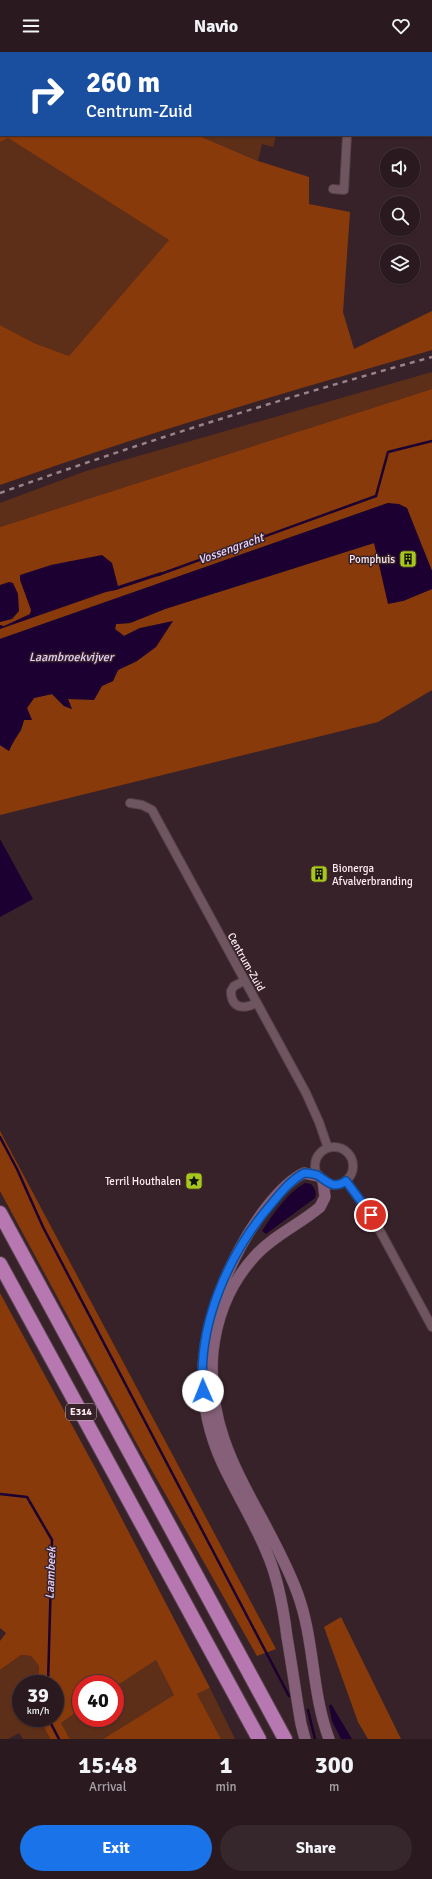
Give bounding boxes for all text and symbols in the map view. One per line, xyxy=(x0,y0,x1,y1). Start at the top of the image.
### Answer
icon: menu xyxy=(20,15,42,37)
text: Navio xyxy=(194,15,238,37)
icon: heart xyxy=(390,15,412,37)
text: 260 m xyxy=(86,66,160,100)
icon: right xyxy=(20,68,72,120)
text: Centrum-Zuid xyxy=(86,100,193,122)
map controls xyxy=(380,148,420,284)
button: sound xyxy=(380,148,420,188)
button: search xyxy=(380,196,420,236)
button: layers xyxy=(380,244,420,284)
water label: Vossengracht xyxy=(196,530,268,568)
building icon: Pomphuis xyxy=(398,549,418,569)
place label: Pomphuis xyxy=(349,553,395,566)
water label: Laambroekvijver xyxy=(29,650,115,665)
place label: Bionerga Afvalverbranding xyxy=(332,862,413,888)
building icon: Bionerga Afvalverbranding xyxy=(309,864,329,884)
street label: Centrum-Zuid xyxy=(225,930,268,994)
place icon: Terril Houthalen xyxy=(184,1171,204,1191)
place label: Terril Houthalen xyxy=(105,1175,181,1188)
pin xyxy=(354,1198,388,1232)
icon: arrive xyxy=(360,1204,382,1226)
position arrow xyxy=(182,1370,224,1412)
road number: E314 xyxy=(66,1404,96,1420)
water label: Laambeek xyxy=(43,1546,59,1599)
speed limit sign: 40 xyxy=(72,1675,124,1727)
text: 39 xyxy=(27,1683,49,1708)
text: km/h xyxy=(27,1705,49,1717)
text: 15:48 xyxy=(78,1750,137,1780)
text: 1 xyxy=(220,1750,232,1780)
text: 300 xyxy=(315,1750,354,1780)
text: Arrival xyxy=(89,1779,126,1795)
text: min xyxy=(216,1779,237,1795)
text: m xyxy=(329,1779,339,1795)
button: Exit xyxy=(20,1825,212,1871)
button: Share xyxy=(220,1825,412,1871)

